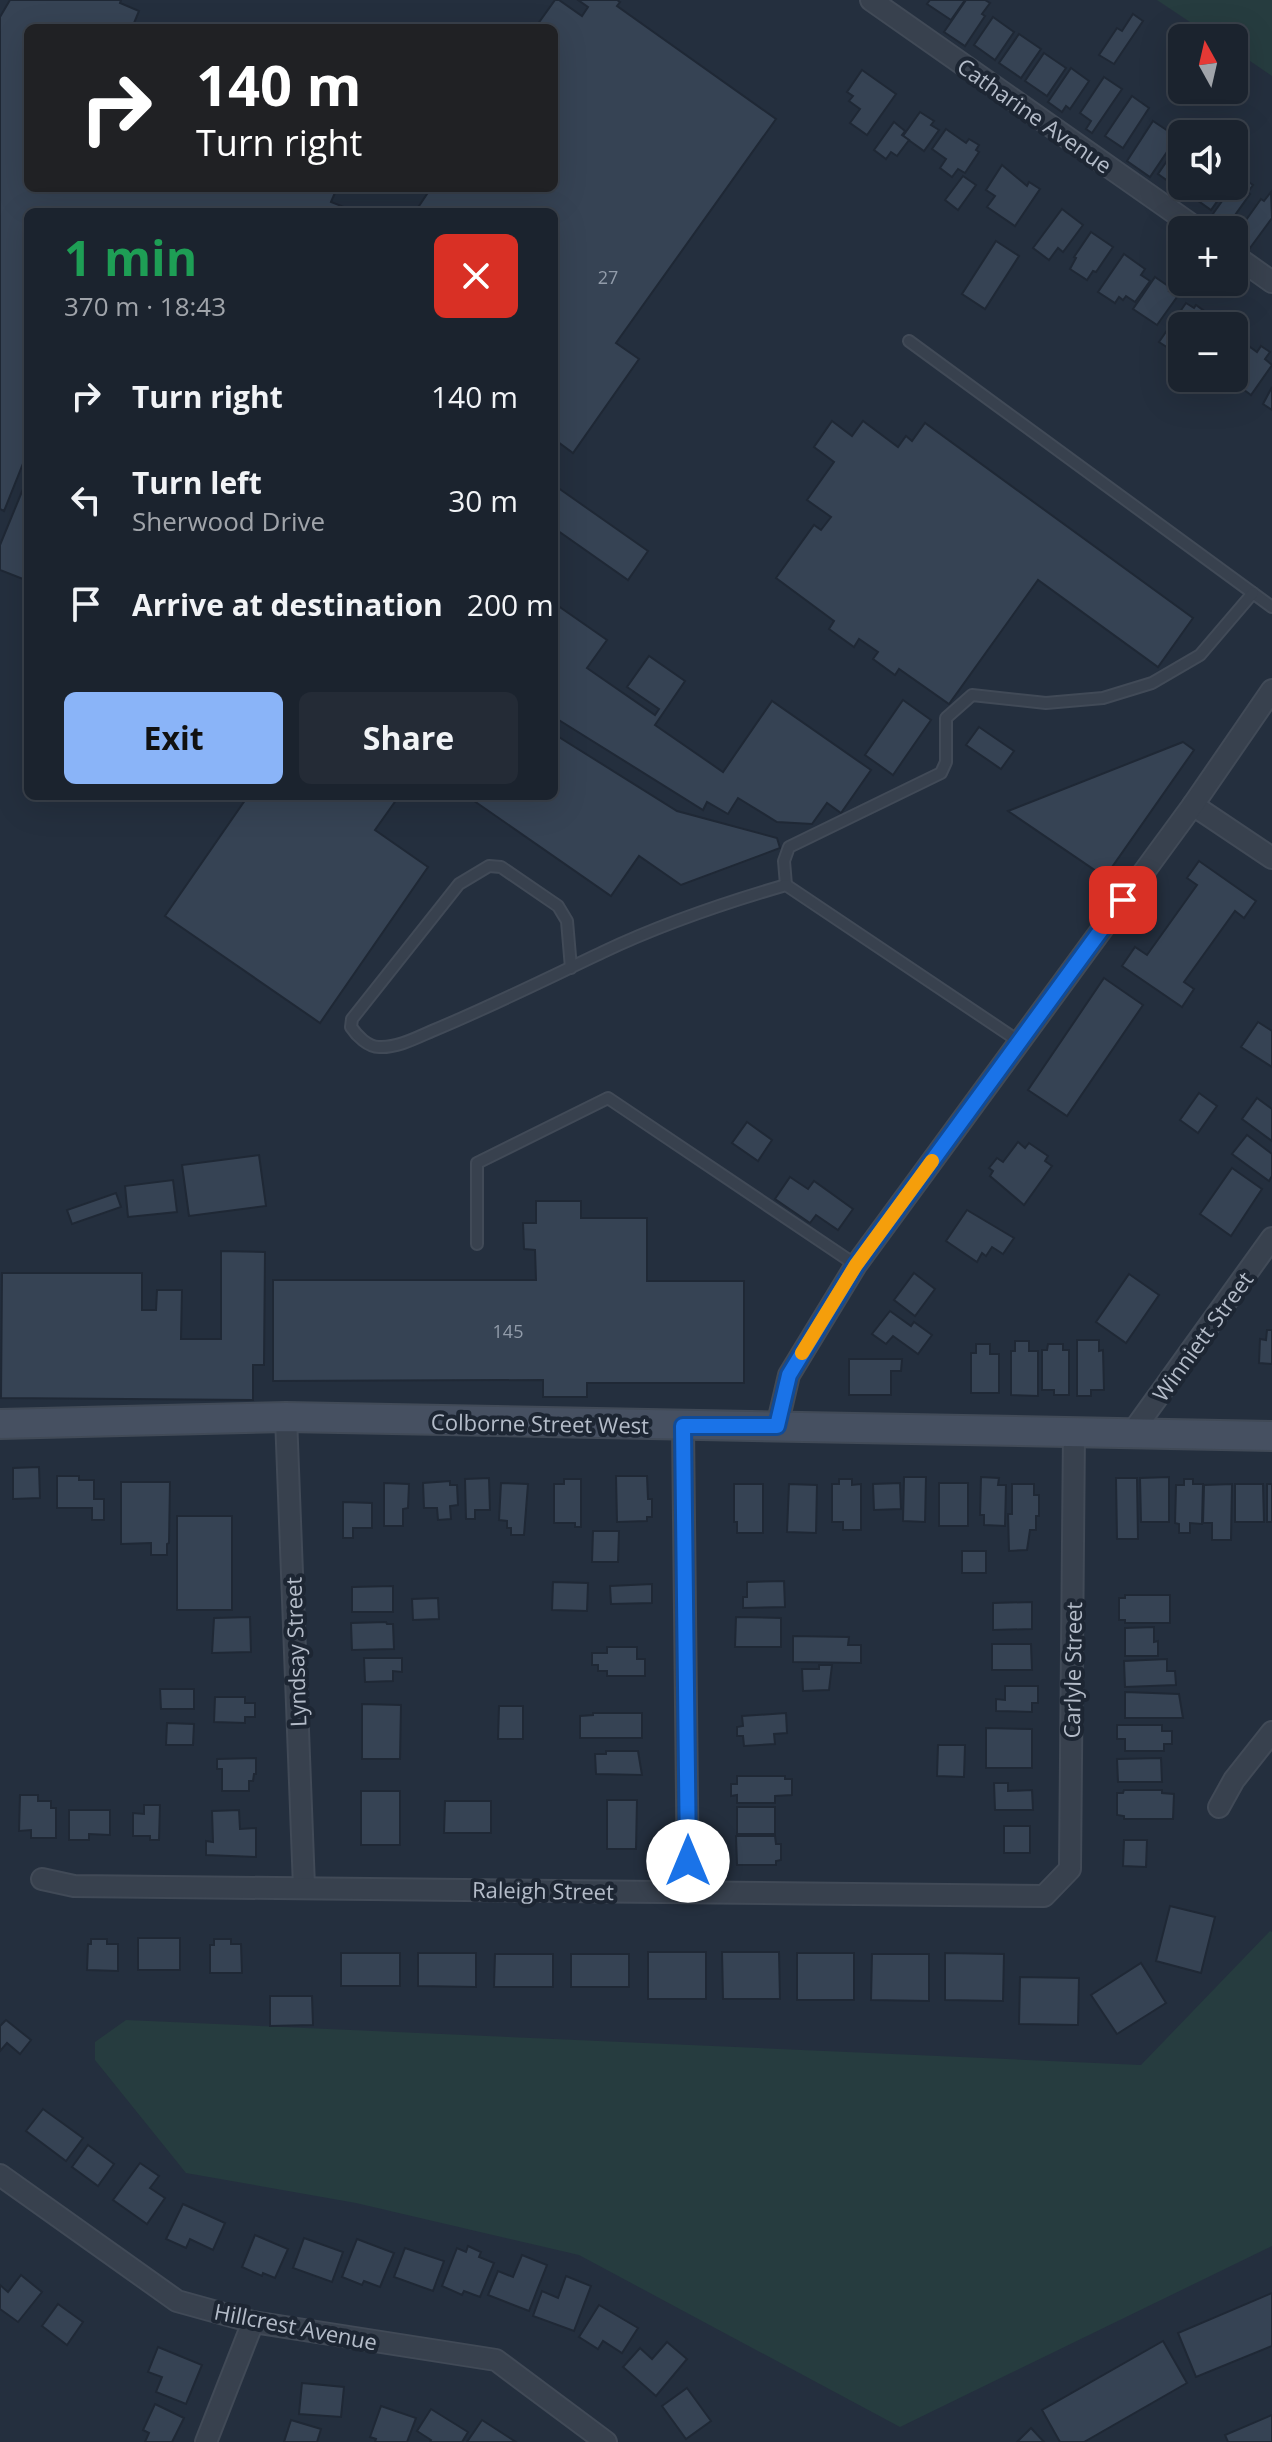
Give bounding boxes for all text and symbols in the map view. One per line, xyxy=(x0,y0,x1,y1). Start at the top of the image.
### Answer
north arrow xyxy=(1168,24,1248,104)
map controls xyxy=(1168,24,1248,392)
text: 140 m xyxy=(196,46,362,122)
street label: Catharine Avenue xyxy=(952,50,1118,180)
icon: right xyxy=(64,56,168,160)
text: Turn right xyxy=(196,118,362,167)
button: sound xyxy=(1168,120,1248,200)
button: + xyxy=(1168,216,1248,296)
text: 1 min xyxy=(64,225,197,290)
button: close xyxy=(434,234,518,318)
house number: 27 xyxy=(598,265,618,289)
text: 370 m · 18:43 xyxy=(64,288,226,324)
button: − xyxy=(1168,312,1248,392)
icon: right xyxy=(64,374,108,418)
text: Turn right xyxy=(132,376,283,417)
text: 140 m xyxy=(431,376,518,417)
text: Turn left xyxy=(132,462,262,503)
icon: left xyxy=(64,478,108,522)
text: 30 m xyxy=(448,480,518,521)
text: Sherwood Drive xyxy=(132,503,325,539)
icon: arrive xyxy=(64,582,108,626)
text: Arrive at destination xyxy=(132,584,443,625)
text: 200 m xyxy=(467,584,554,625)
button: Exit xyxy=(64,692,283,784)
button: Share xyxy=(299,692,518,784)
pin xyxy=(1089,866,1157,934)
icon: arrive xyxy=(1101,878,1145,922)
street label: Winniett Street xyxy=(1145,1265,1259,1407)
house number: 145 xyxy=(493,1319,523,1343)
street label: Colborne Street West xyxy=(431,1406,649,1440)
street label: Lyndsay Street xyxy=(277,1576,313,1728)
street label: Carlyle Street xyxy=(1056,1601,1088,1739)
position arrow xyxy=(646,1819,730,1903)
street label: Raleigh Street xyxy=(472,1874,614,1906)
street label: Hillcrest Avenue xyxy=(212,2295,380,2357)

